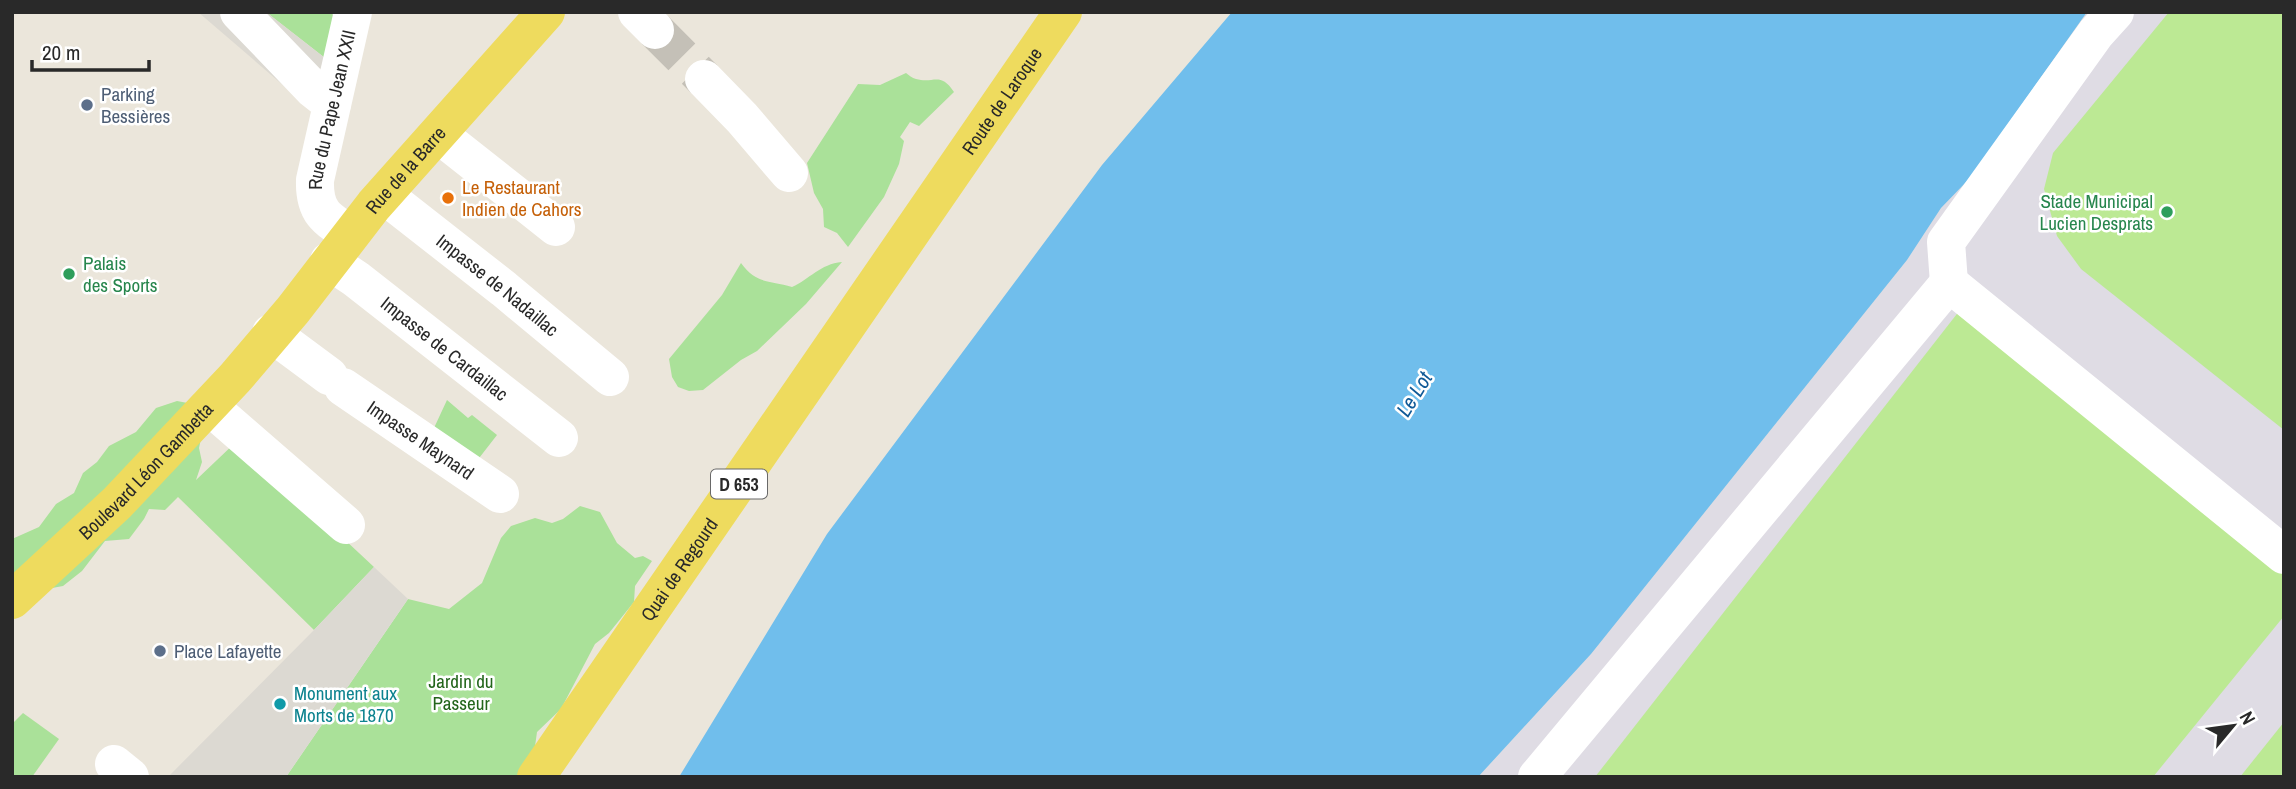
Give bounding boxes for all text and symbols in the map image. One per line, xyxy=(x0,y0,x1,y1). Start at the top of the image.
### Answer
street label: Rue du Pape Jean XXII xyxy=(302,27,362,190)
scale bar xyxy=(32,28,149,72)
text: 20 m xyxy=(42,38,80,67)
street label: Route de Laroque xyxy=(956,42,1048,160)
place label: Parking Bessières xyxy=(101,81,170,129)
marker: Parking Bessières xyxy=(79,97,95,113)
street label: Rue de la Barre xyxy=(359,120,451,219)
place label: Le Restaurant Indien de Cahors xyxy=(462,174,582,222)
place label: Stade Municipal Lucien Desprats xyxy=(2040,188,2153,236)
marker: Le Restaurant Indien de Cahors xyxy=(440,190,456,206)
marker: Stade Municipal Lucien Desprats xyxy=(2159,204,2175,220)
street label: Impasse de Nadaillac xyxy=(431,228,564,342)
place label: Palais des Sports xyxy=(83,250,158,298)
marker: Palais des Sports xyxy=(61,266,77,282)
street label: Impasse de Cardaillac xyxy=(376,290,514,407)
water label: Le Lot xyxy=(1389,365,1440,422)
street label: Impasse Maynard xyxy=(362,394,479,486)
street label: Boulevard Léon Gambetta xyxy=(73,396,219,545)
road number: D 653 xyxy=(711,470,767,498)
street label: Quai de Regourd xyxy=(634,513,724,626)
place label: Place Lafayette xyxy=(174,638,281,664)
marker: Place Lafayette xyxy=(152,643,168,659)
park label: Jardin du Passeur xyxy=(429,668,493,716)
place label: Monument aux Morts de 1870 xyxy=(294,680,397,728)
north arrow xyxy=(2198,691,2268,761)
marker: Monument aux Morts de 1870 xyxy=(272,696,288,712)
text: N xyxy=(2234,707,2262,729)

